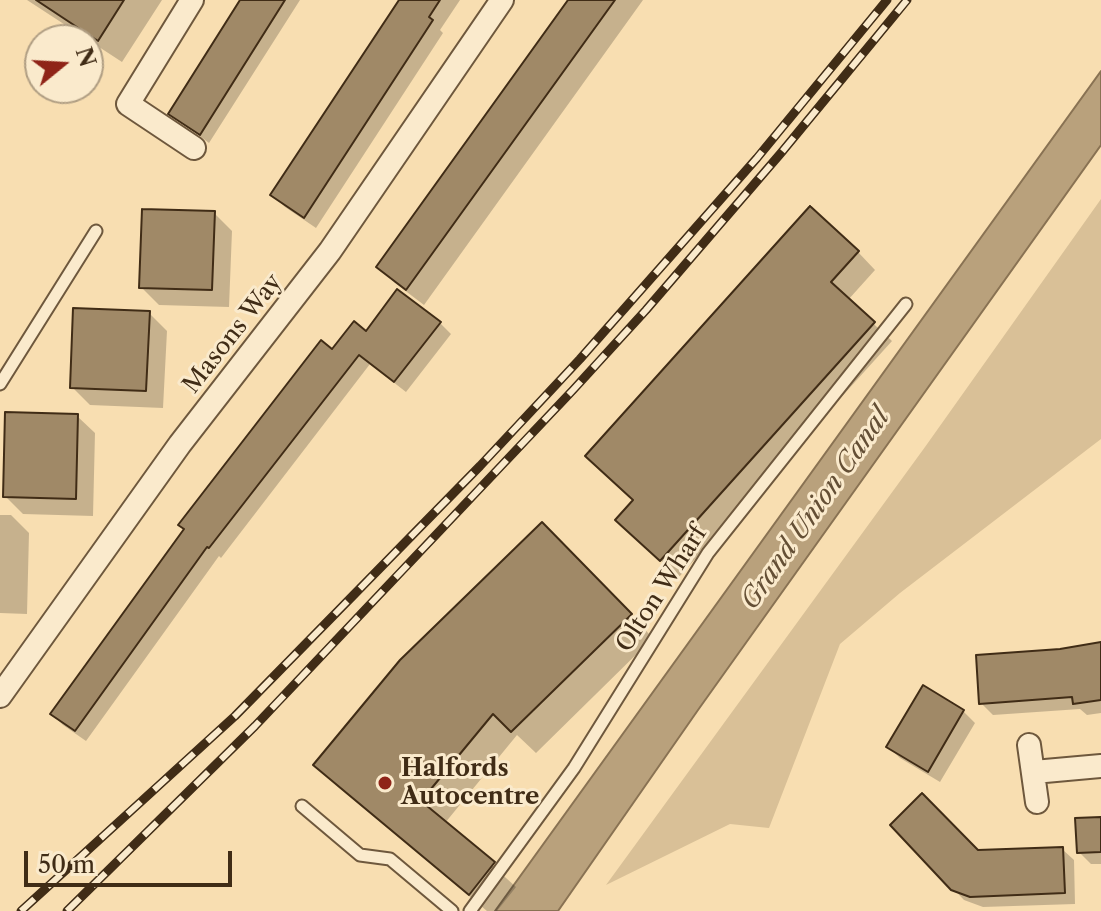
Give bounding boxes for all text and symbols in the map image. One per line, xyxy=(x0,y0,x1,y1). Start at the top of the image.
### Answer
north arrow xyxy=(24,24,104,104)
text: N xyxy=(70,44,101,70)
street label: Masons Way xyxy=(178,269,288,399)
water label: Grand Union Canal xyxy=(735,402,897,616)
street label: Olton Wharf xyxy=(611,520,713,658)
place label: Halfords Autocentre xyxy=(401,755,539,811)
marker: Halfords Autocentre xyxy=(376,774,394,792)
scale bar xyxy=(28,835,236,885)
text: 50 m xyxy=(38,850,95,879)

